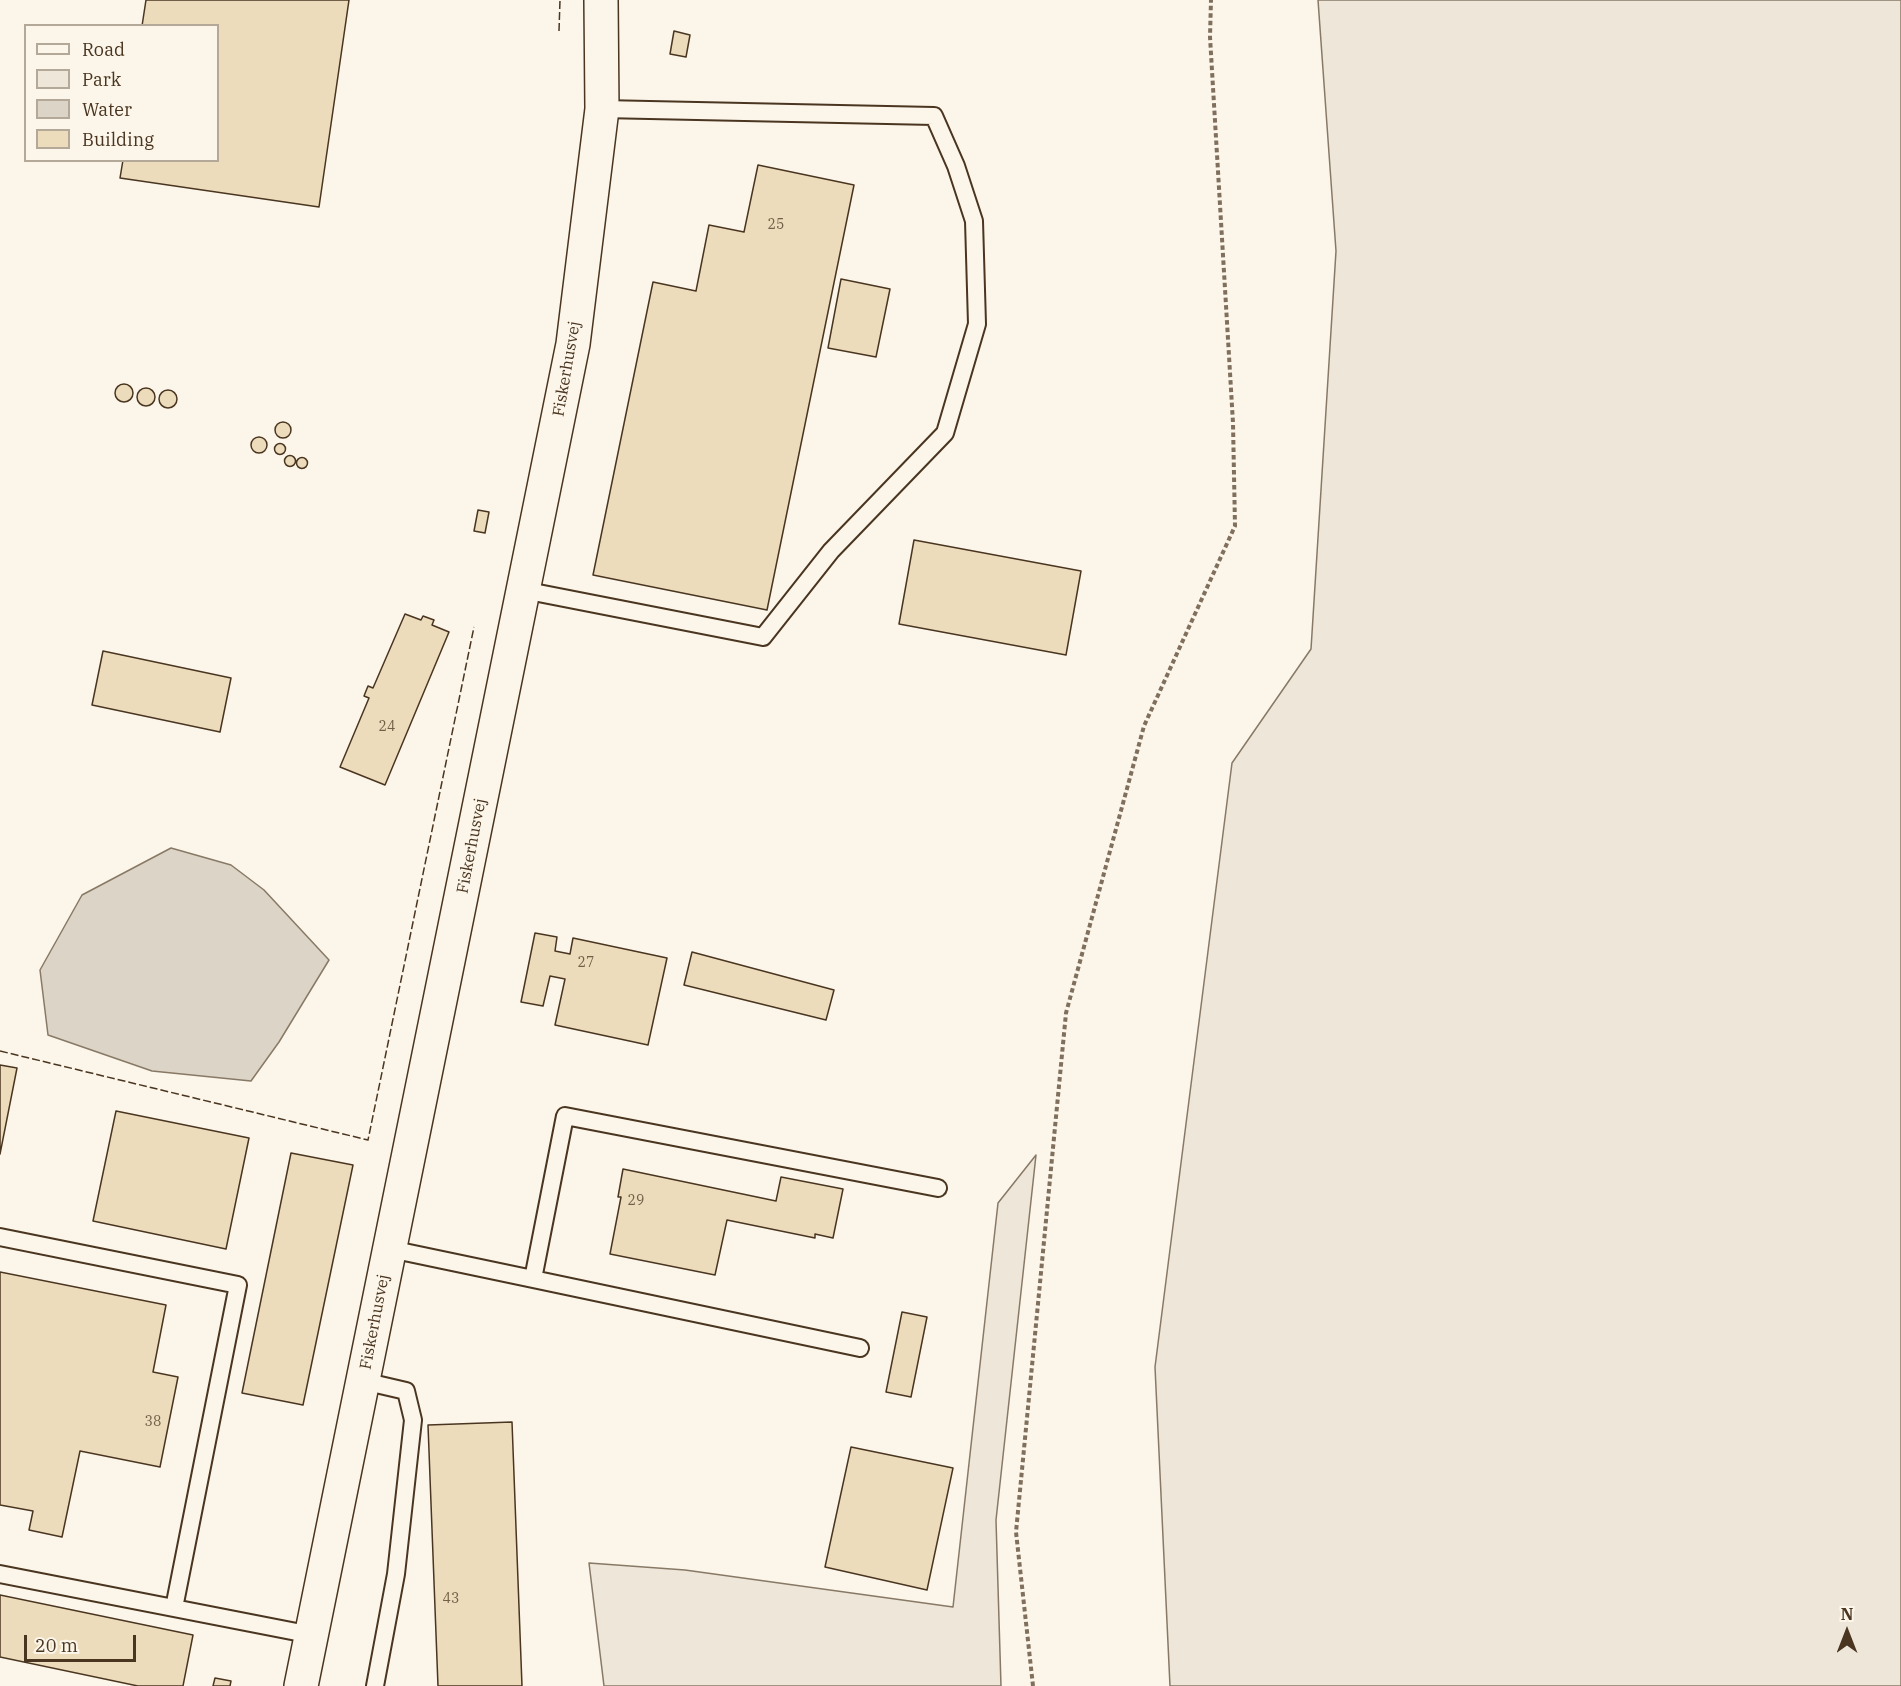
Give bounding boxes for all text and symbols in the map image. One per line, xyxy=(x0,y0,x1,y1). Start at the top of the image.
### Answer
legend xyxy=(24,24,219,162)
text: Road xyxy=(82,38,125,61)
text: Park xyxy=(82,68,121,91)
text: Water xyxy=(82,98,132,121)
text: Building xyxy=(82,128,154,151)
house number: 25 xyxy=(768,217,784,233)
street label: Fiskerhusvej xyxy=(549,320,585,418)
house number: 24 xyxy=(379,719,395,735)
street label: Fiskerhusvej xyxy=(453,797,491,895)
house number: 27 xyxy=(578,955,594,971)
house number: 29 xyxy=(628,1193,644,1209)
street label: Fiskerhusvej xyxy=(356,1273,394,1371)
house number: 38 xyxy=(145,1414,161,1430)
house number: 43 xyxy=(443,1591,459,1607)
north arrow xyxy=(1817,1602,1877,1662)
text: N xyxy=(1841,1604,1853,1624)
scale bar xyxy=(27,1623,140,1661)
text: 20 m xyxy=(35,1634,78,1657)

